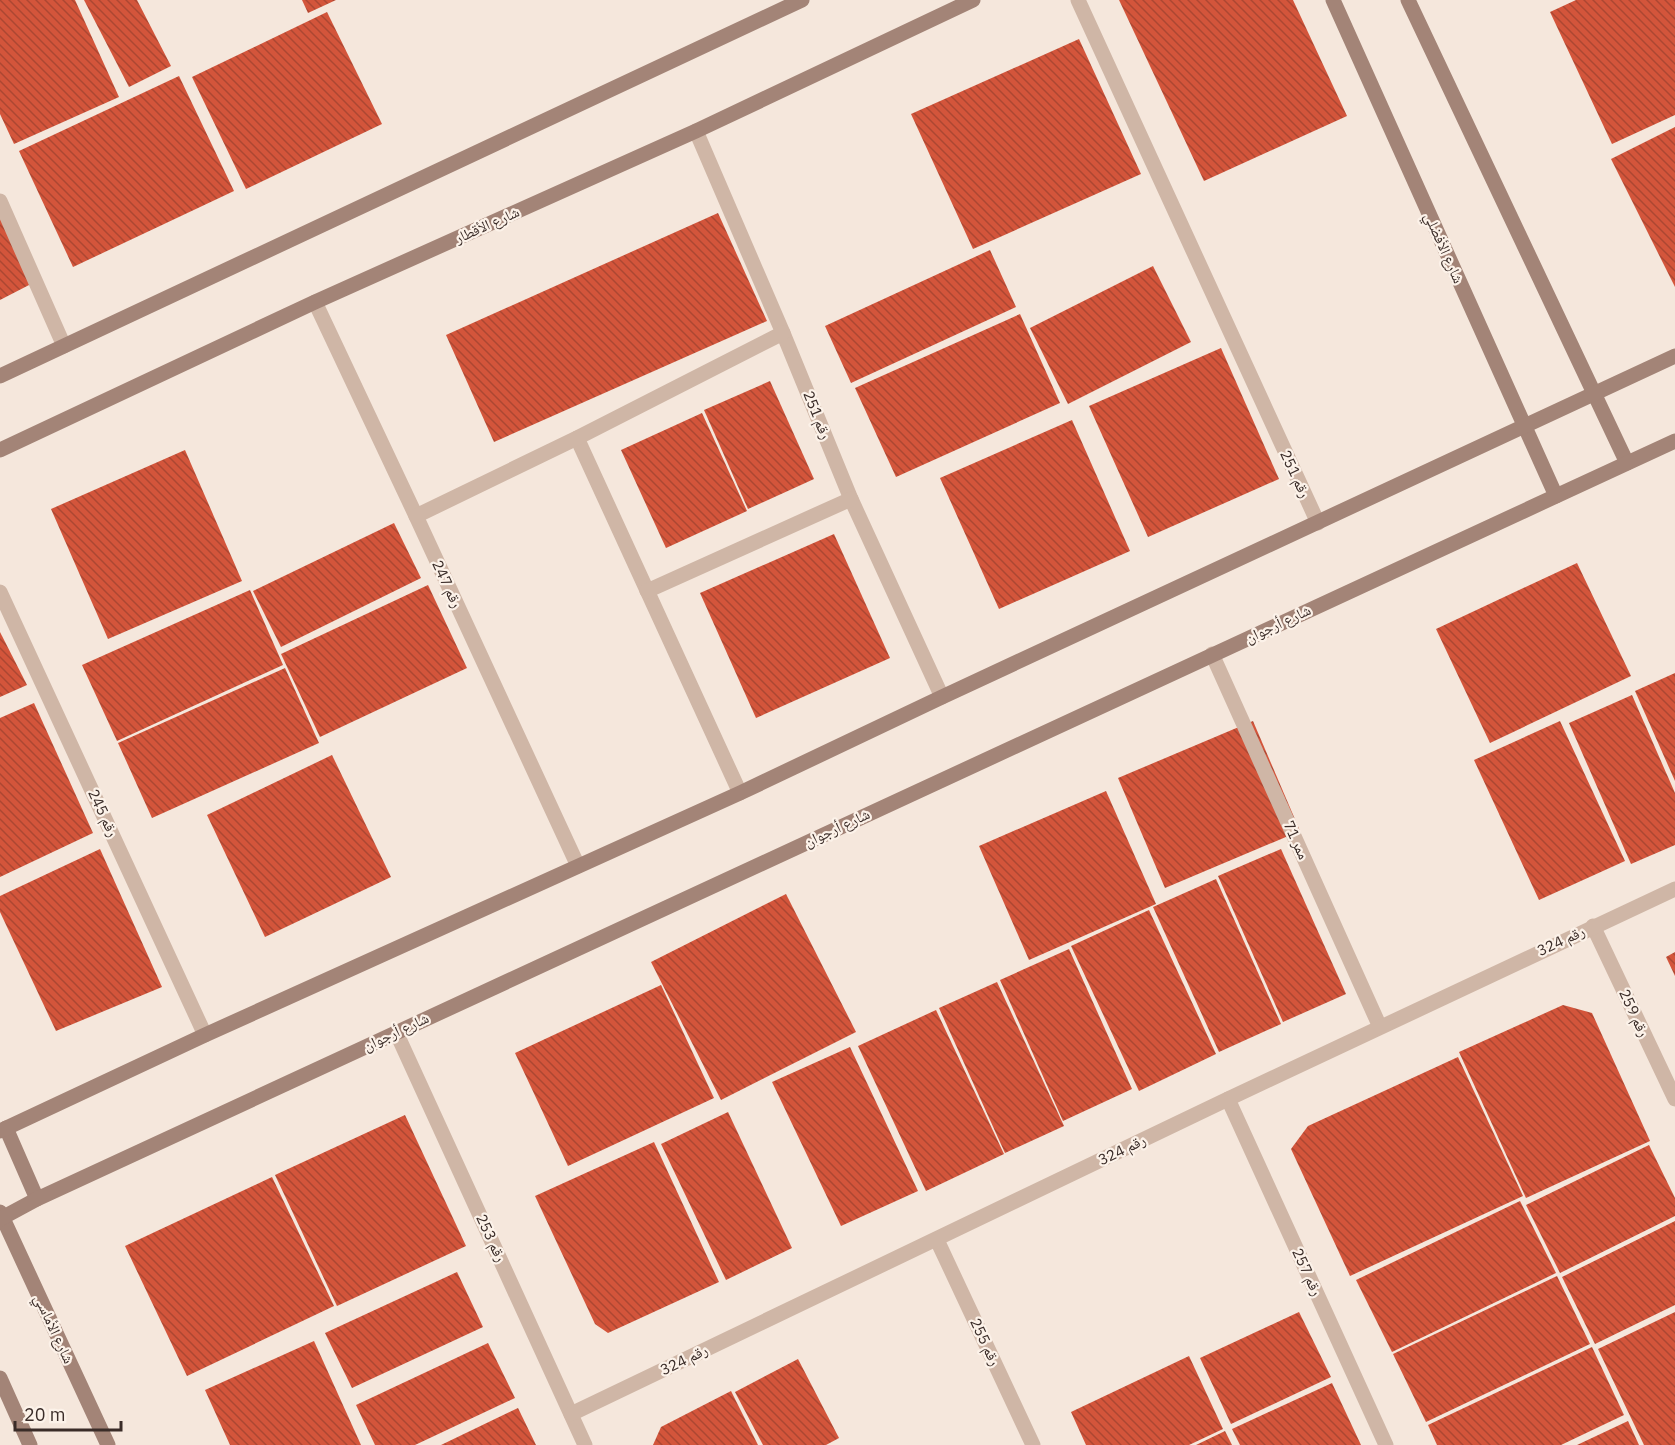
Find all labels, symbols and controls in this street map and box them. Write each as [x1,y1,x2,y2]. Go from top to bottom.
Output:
street label: شارع الأقطار [451,202,523,249]
street label: شارع الأفضلي [1418,210,1469,287]
street label: رقم 251 [798,388,836,442]
street label: رقم 251 [1275,447,1315,501]
street label: رقم 247 [427,557,467,611]
street label: شارع أرجوان [1242,600,1314,648]
street label: رقم 245 [83,786,123,840]
street label: شارع أرجوان [801,804,873,852]
street label: ممر 71 [1280,817,1313,862]
street label: رقم 324 [1534,921,1588,961]
street label: رقم 259 [1614,986,1654,1040]
street label: شارع أرجوان [360,1008,432,1056]
street label: رقم 324 [1095,1130,1149,1170]
street label: رقم 253 [471,1211,511,1265]
street label: رقم 257 [1287,1245,1327,1299]
street label: شارع الأماسي [28,1291,79,1368]
street label: رقم 255 [965,1315,1005,1369]
street label: رقم 324 [657,1340,711,1380]
scale bar [15,1394,122,1432]
text: 20 m [24,1403,66,1426]

